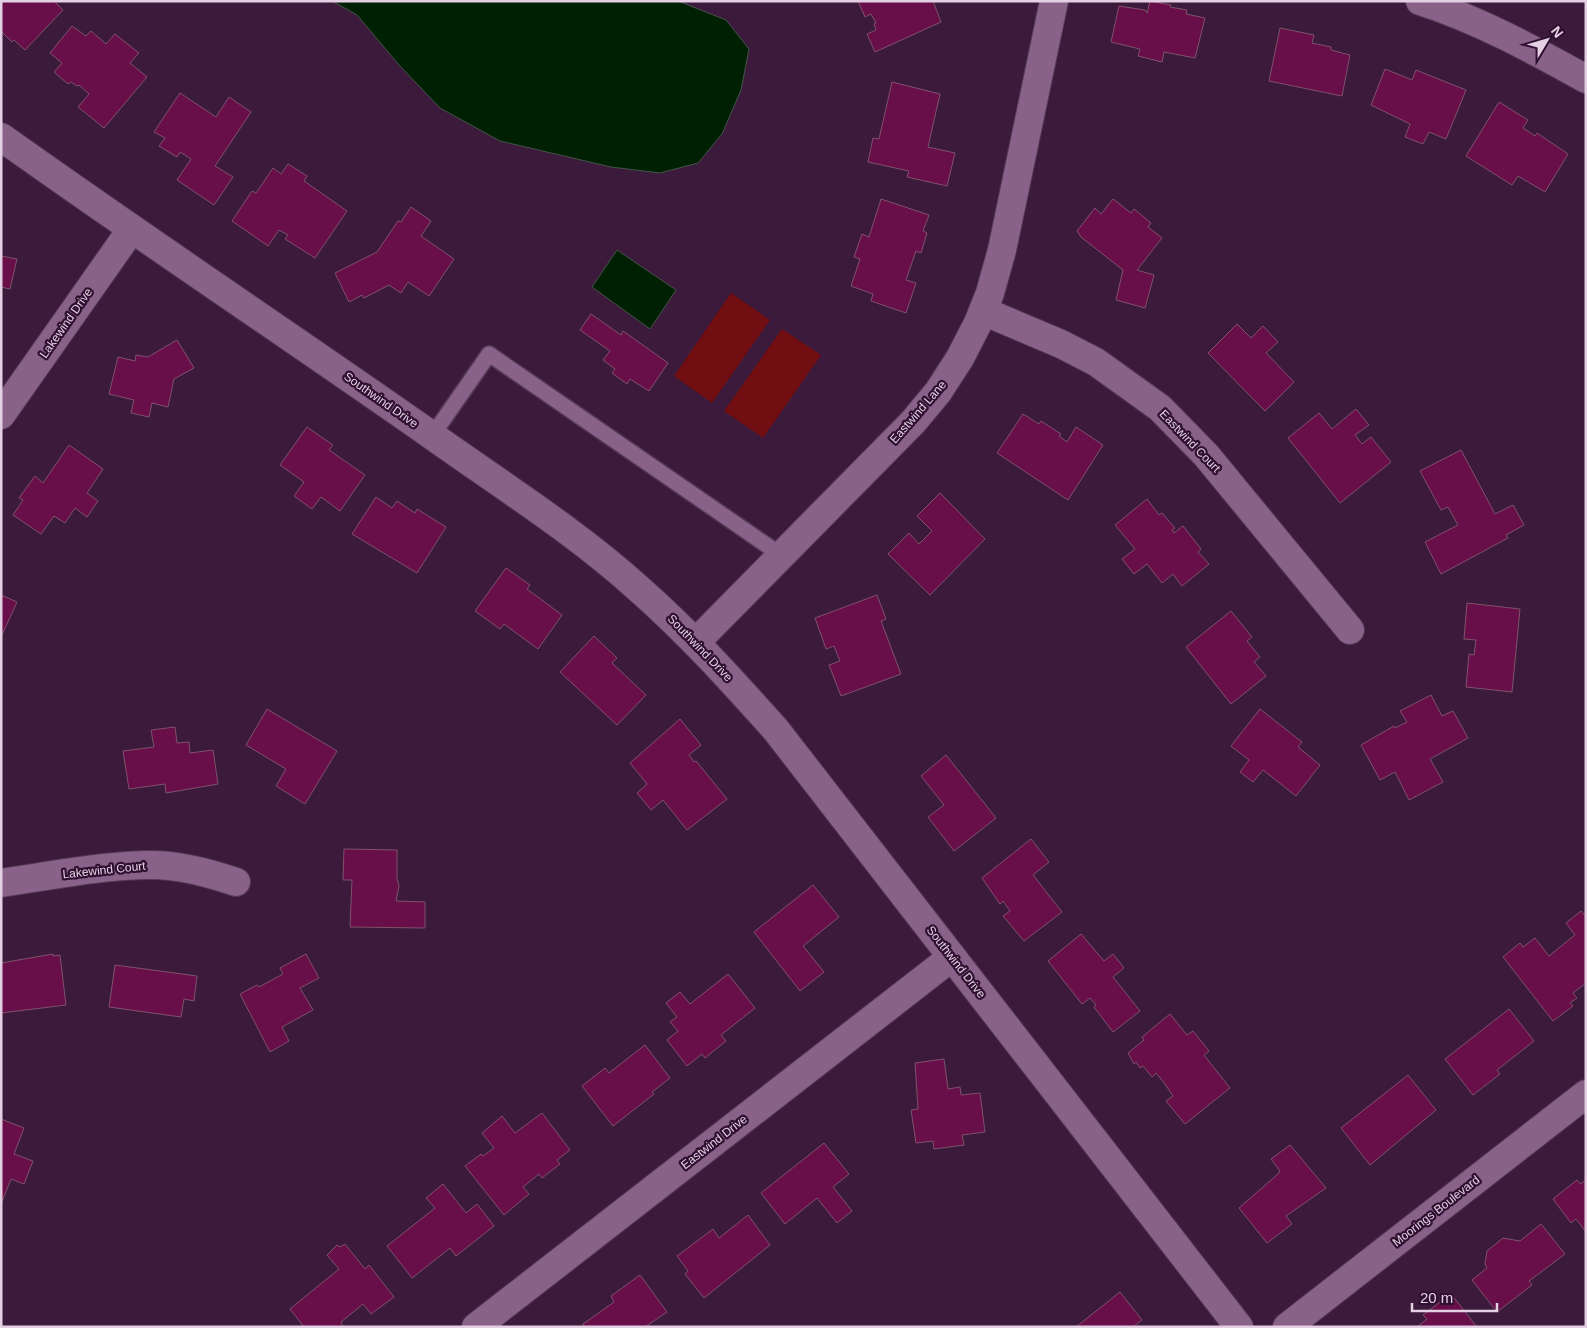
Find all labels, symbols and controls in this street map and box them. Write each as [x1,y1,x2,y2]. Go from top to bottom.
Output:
north arrow [1522,15,1572,65]
text: N [1548,23,1567,41]
street label: Lakewind Drive [37,285,95,361]
street label: Southwind Drive [341,369,421,431]
street label: Eastwind Lane [887,377,949,446]
street label: Eastwind Court [1157,407,1224,476]
street label: Southwind Drive [665,612,736,685]
street label: Lakewind Court [62,859,147,881]
street label: Southwind Drive [924,923,989,1001]
street label: Eastwind Drive [678,1112,750,1172]
street label: Moorings Boulevard [1390,1173,1482,1249]
scale bar [1412,1280,1497,1312]
text: 20 m [1420,1289,1453,1306]

